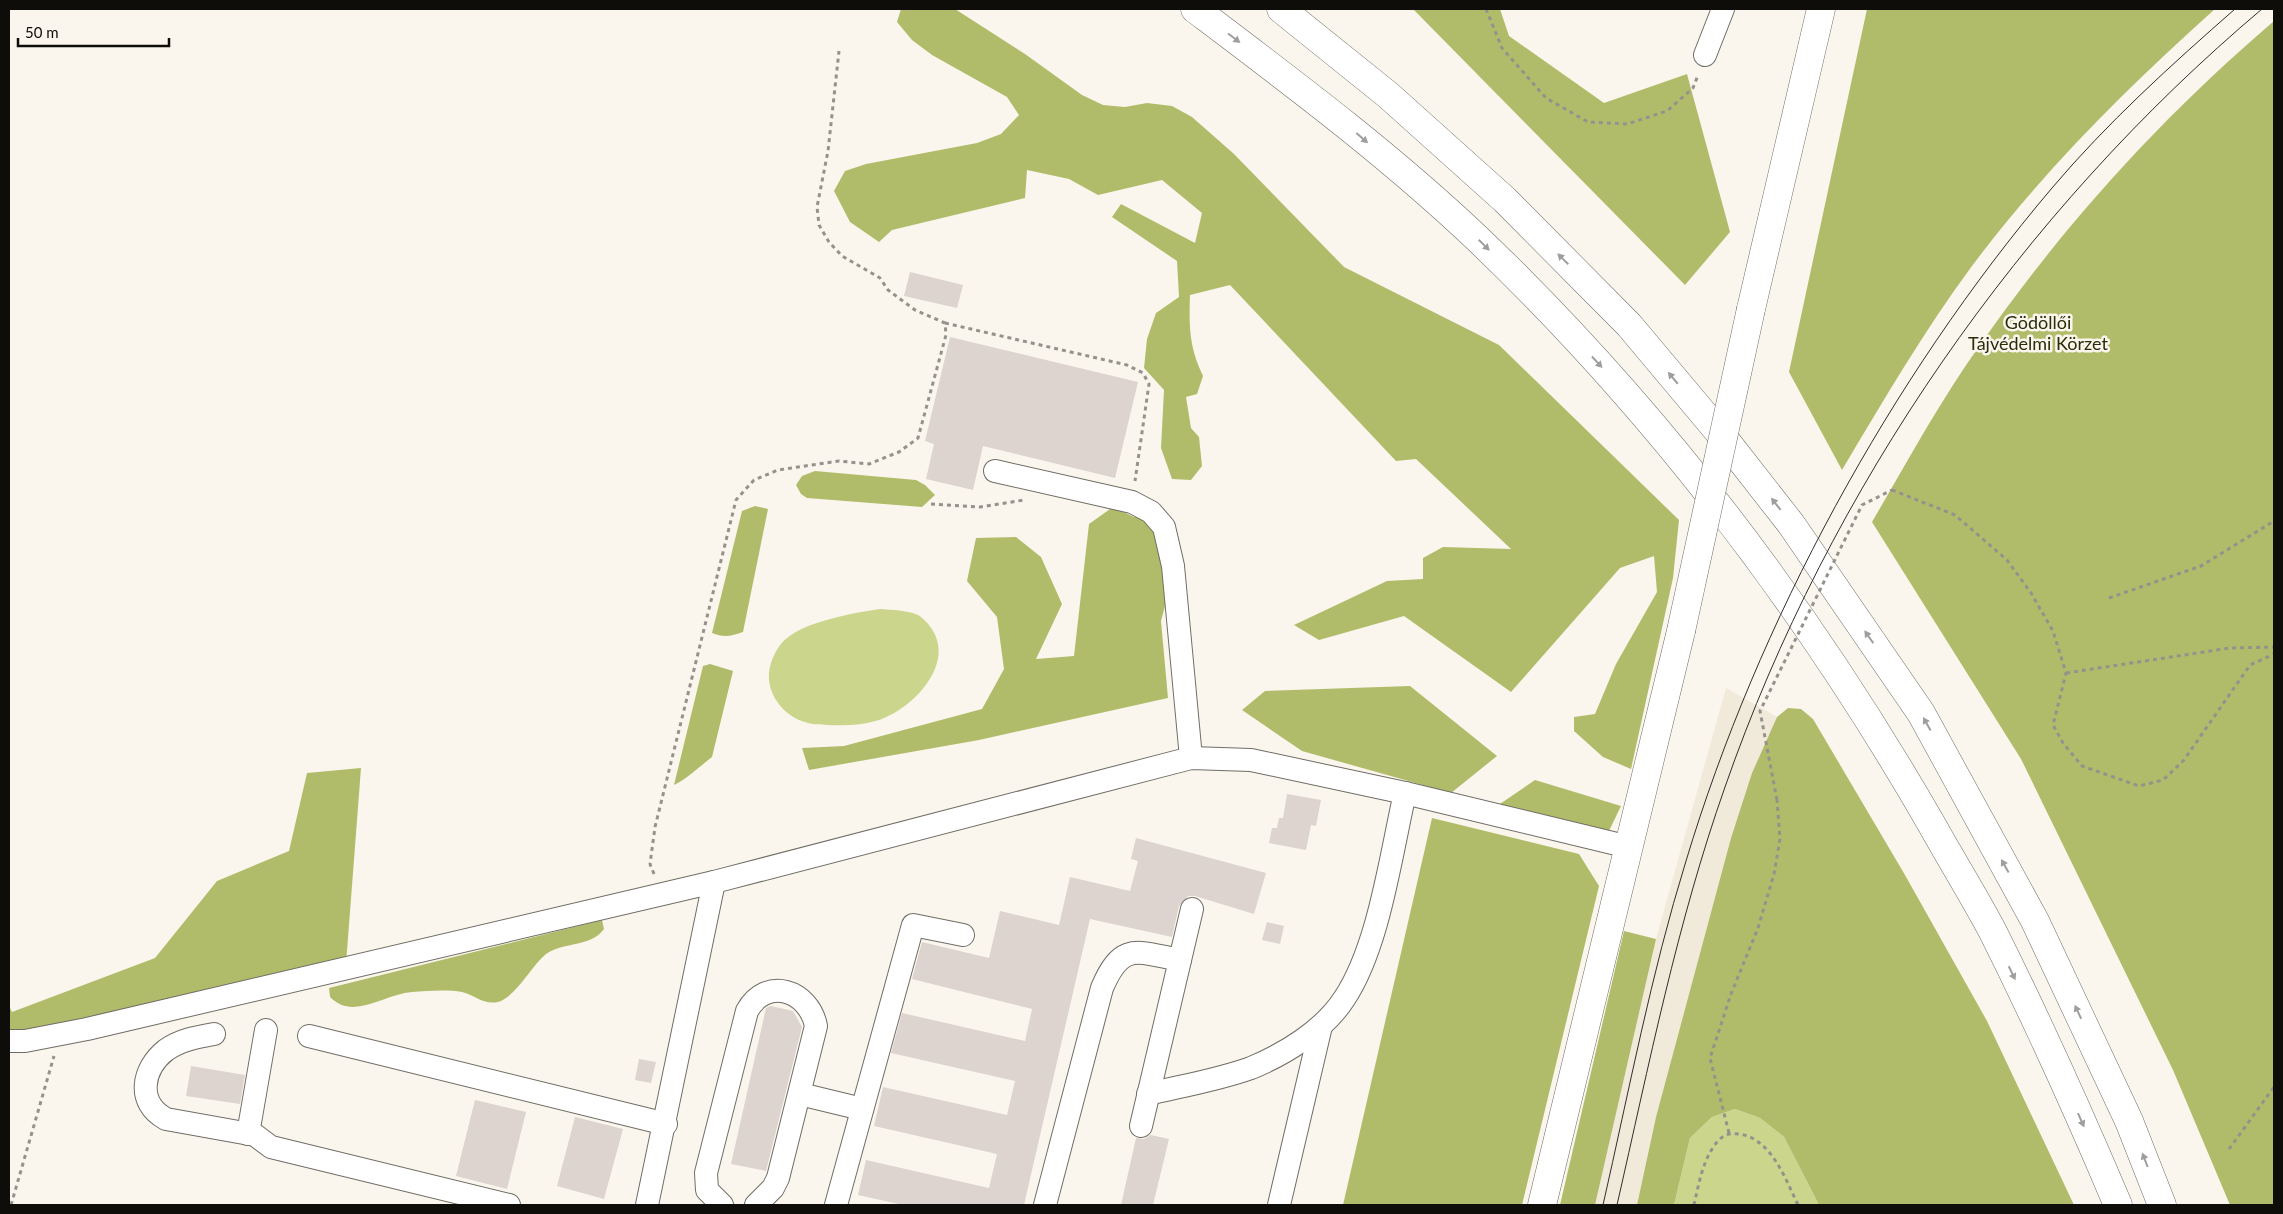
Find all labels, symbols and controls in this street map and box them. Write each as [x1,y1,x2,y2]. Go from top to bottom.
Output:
scale bar [18,15,169,47]
text: 50 m [25,23,59,41]
one-way arrow [1227,33,1240,44]
one-way arrow [1355,132,1367,144]
one-way arrow [1478,239,1490,251]
one-way arrow [1557,253,1569,265]
park label: Gödöllői Tájvédelmi Körzet [1968,311,2108,354]
one-way arrow [1591,356,1602,369]
one-way arrow [1668,372,1679,385]
one-way arrow [1770,498,1781,511]
one-way arrow [1864,630,1874,644]
one-way arrow [1922,718,1931,731]
one-way arrow [2001,859,2009,874]
one-way arrow [2009,966,2017,980]
one-way arrow [2074,1005,2082,1019]
one-way arrow [2077,1113,2085,1127]
one-way arrow [2140,1153,2148,1167]

